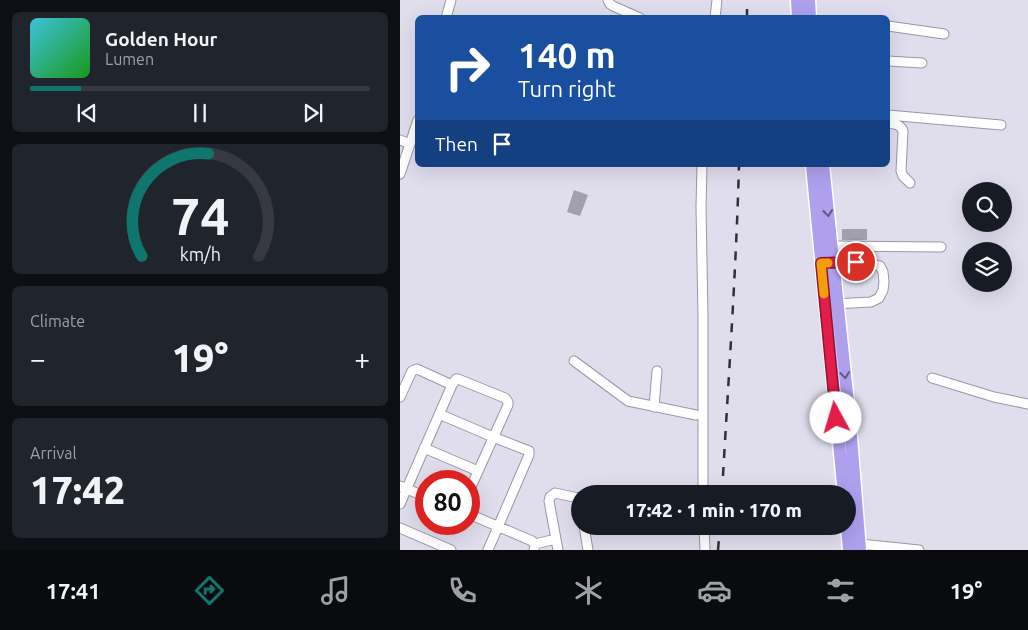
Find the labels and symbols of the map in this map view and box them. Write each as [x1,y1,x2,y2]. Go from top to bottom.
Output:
one-way arrow [822,210,833,218]
pin [835,241,877,283]
one-way arrow [839,371,850,379]
position arrow [809,391,861,443]
speed limit sign: 80 [415,470,480,535]

